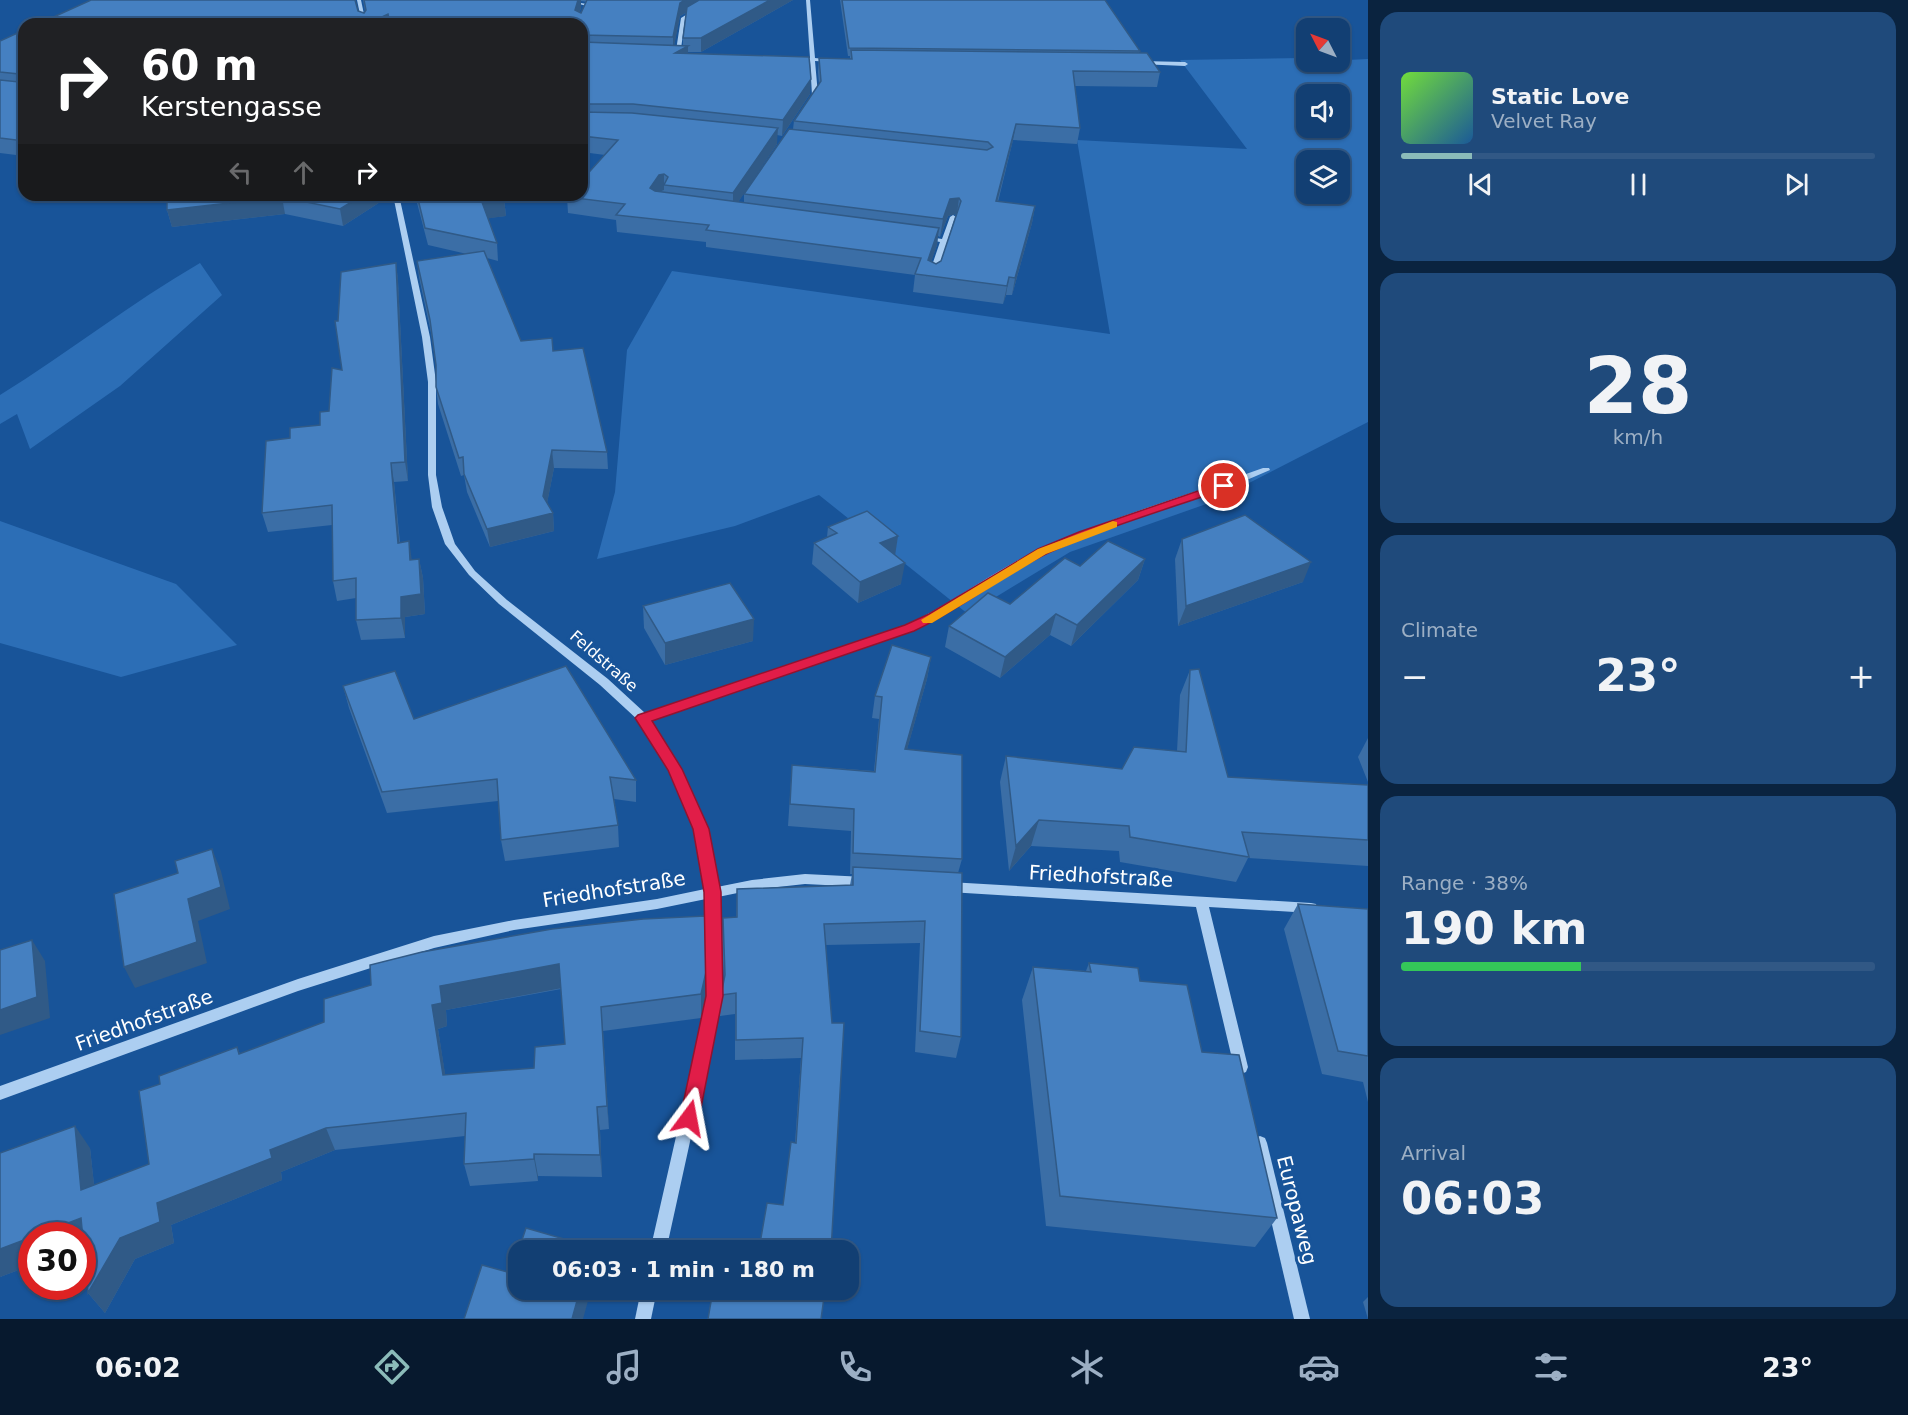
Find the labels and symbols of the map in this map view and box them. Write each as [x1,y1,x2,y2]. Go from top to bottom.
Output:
north arrow [1296,18,1350,72]
pin [1198,460,1249,511]
street label: Feldstraße [566,626,642,696]
street label: Friedhofstraße [1028,860,1174,892]
street label: Friedhofstraße [541,866,687,912]
street label: Friedhofstraße [72,984,216,1056]
position arrow [657,1086,721,1150]
street label: Europaweg [1272,1153,1322,1267]
speed limit sign: 30 [18,1222,96,1300]

